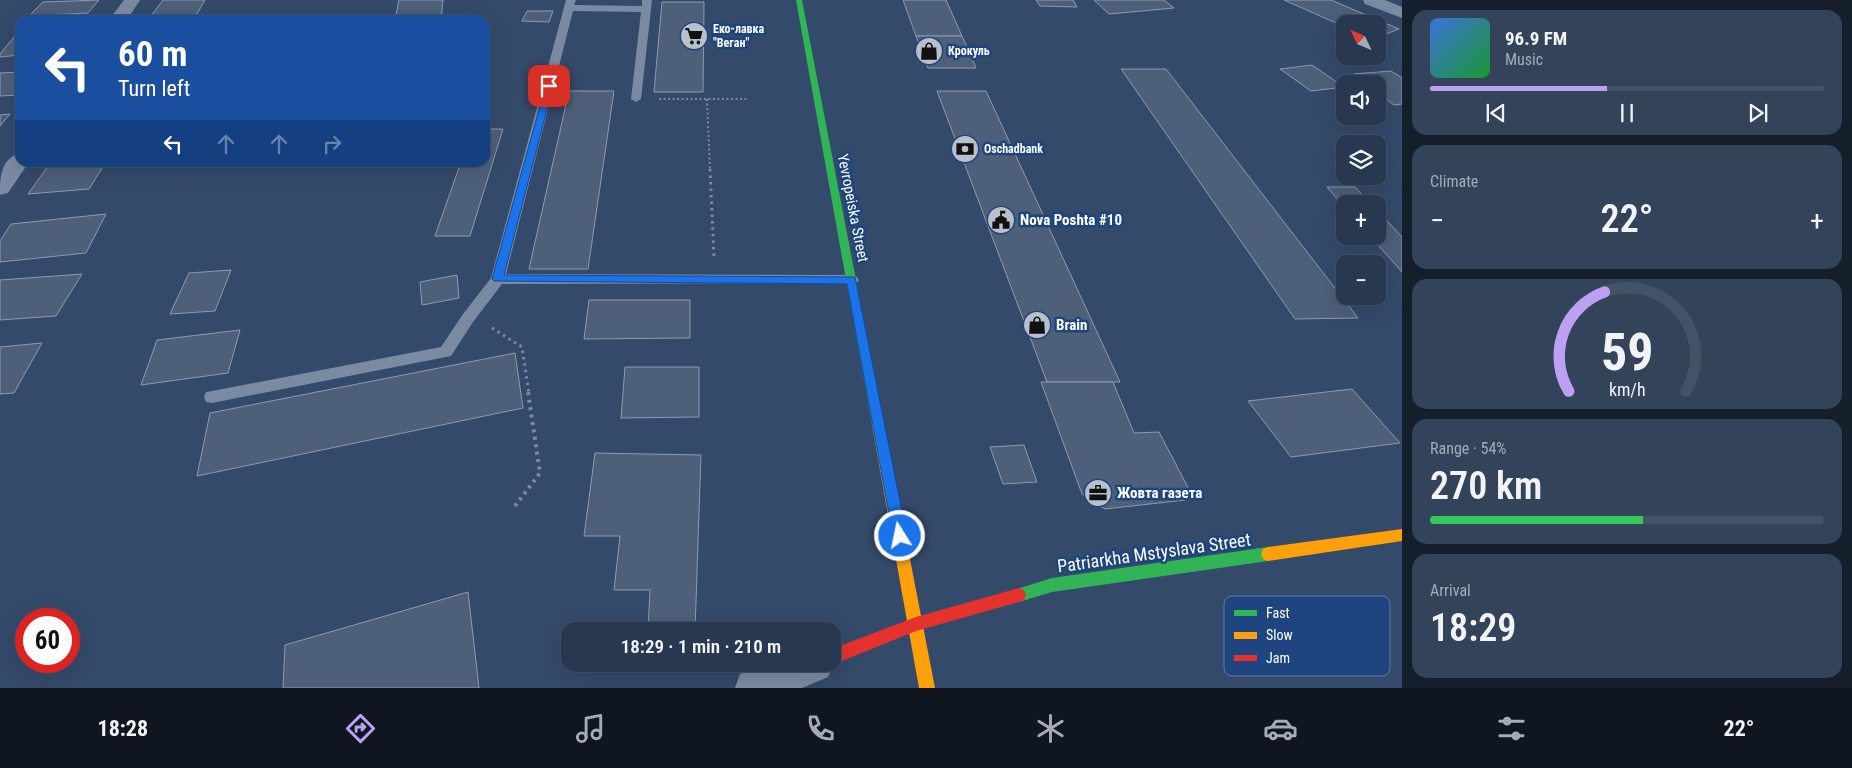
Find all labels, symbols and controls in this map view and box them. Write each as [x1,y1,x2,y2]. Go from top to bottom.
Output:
north arrow [1336,15,1386,65]
map controls [1336,15,1386,305]
supermarket icon: Еко-лавка "Веган" [679,21,709,51]
place label: Еко-лавка "Веган" [713,22,765,50]
text: 96.9 FM [1505,27,1567,50]
text: 60 m [118,34,187,75]
icon: left [35,35,100,100]
shop icon: Крокуль [914,36,944,66]
place label: Крокуль [948,44,990,58]
text: Music [1505,50,1543,69]
pin [528,65,570,107]
icon: arrive [535,72,563,100]
button: sound [1336,75,1386,125]
text: Turn left [118,76,190,101]
icon: previous [1482,99,1510,127]
icon: pause [1613,99,1641,127]
icon: next [1744,99,1772,127]
icon: left [159,130,187,158]
icon: ahead [212,130,240,158]
icon: ahead [265,130,293,158]
icon: right [318,130,346,158]
bank icon: Oschadbank [950,134,980,164]
button: layers [1336,135,1386,185]
place label: Oschadbank [984,142,1043,156]
street label: Yevropeiska Street [834,152,872,264]
text: Climate [1430,172,1478,191]
button: + [1336,195,1386,245]
text: 22° [1601,197,1653,241]
text: − [1430,204,1444,237]
text: + [1810,204,1824,237]
public building icon: Nova Poshta #10 [986,205,1016,235]
place label: Nova Poshta #10 [1020,211,1122,229]
button: − [1336,255,1386,305]
shop icon: Brain [1022,310,1052,340]
place label: Brain [1056,316,1087,334]
text: 59 [1601,322,1653,383]
text: km/h [1609,379,1645,400]
text: Range · 54% [1430,439,1506,458]
text: 270 km [1430,464,1542,508]
office icon: Жовта газета [1083,478,1113,508]
place label: Жовта газета [1117,484,1202,502]
position arrow [873,509,925,561]
street label: Patriarkha Mstyslava Street [1056,529,1252,576]
text: Arrival [1430,581,1471,600]
legend [1224,596,1390,676]
text: Fast [1266,605,1290,621]
text: 18:29 [1430,606,1516,650]
speed limit sign: 60 [15,608,80,673]
text: Slow [1266,627,1293,643]
text: 18:29 · 1 min · 210 m [621,635,781,658]
text: Jam [1266,650,1290,666]
icon: directions [343,711,378,746]
icon: music [573,711,608,746]
icon: phone [803,711,838,746]
icon: climate [1033,711,1068,746]
icon: car [1263,711,1298,746]
icon: filters [1494,711,1529,746]
text: 18:28 [98,716,148,741]
text: 22° [1724,716,1754,741]

